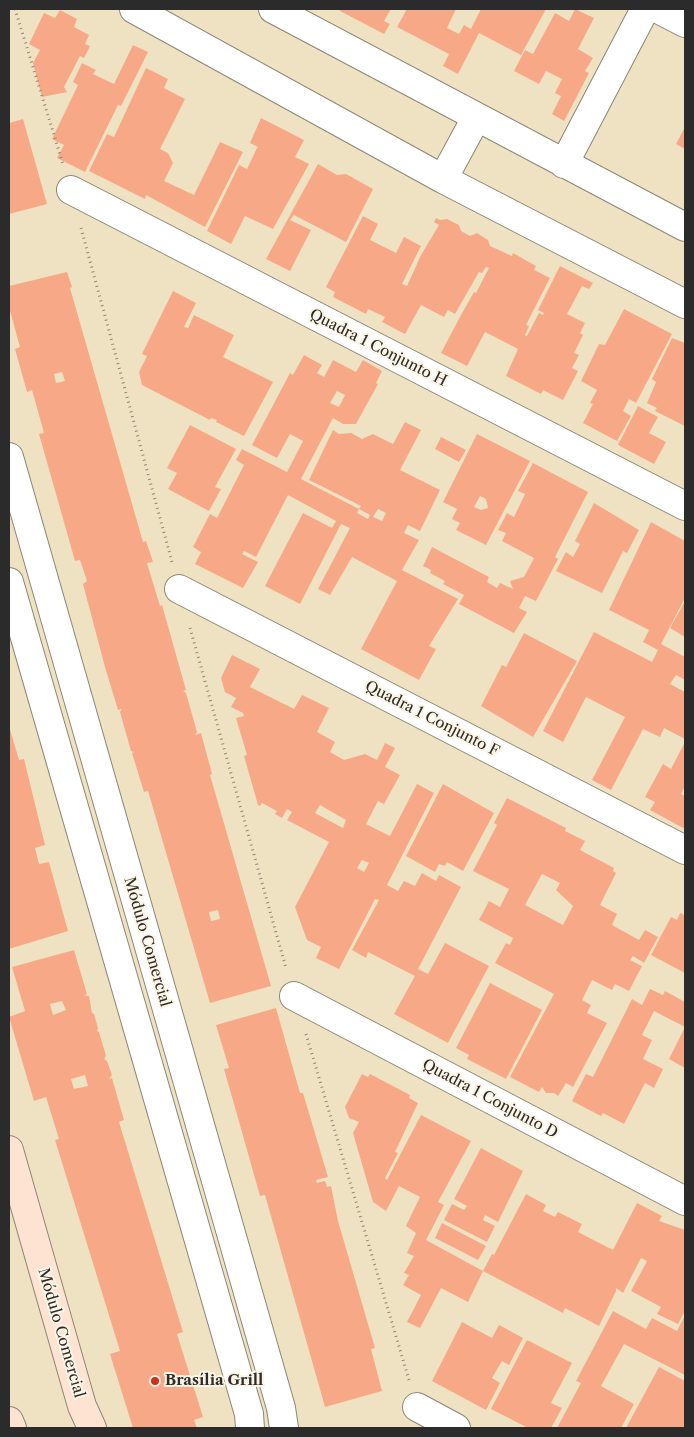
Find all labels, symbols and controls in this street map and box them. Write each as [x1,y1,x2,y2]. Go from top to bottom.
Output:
street label: Quadra 1 Conjunto H [306,306,450,390]
street label: Quadra 1 Conjunto F [362,677,502,761]
street label: Módulo Comercial [120,875,174,1009]
street label: Quadra 1 Conjunto D [419,1056,561,1142]
street label: Módulo Comercial [34,1266,88,1400]
place label: Brasília Grill [165,1372,263,1390]
marker: Brasília Grill [149,1375,161,1387]

